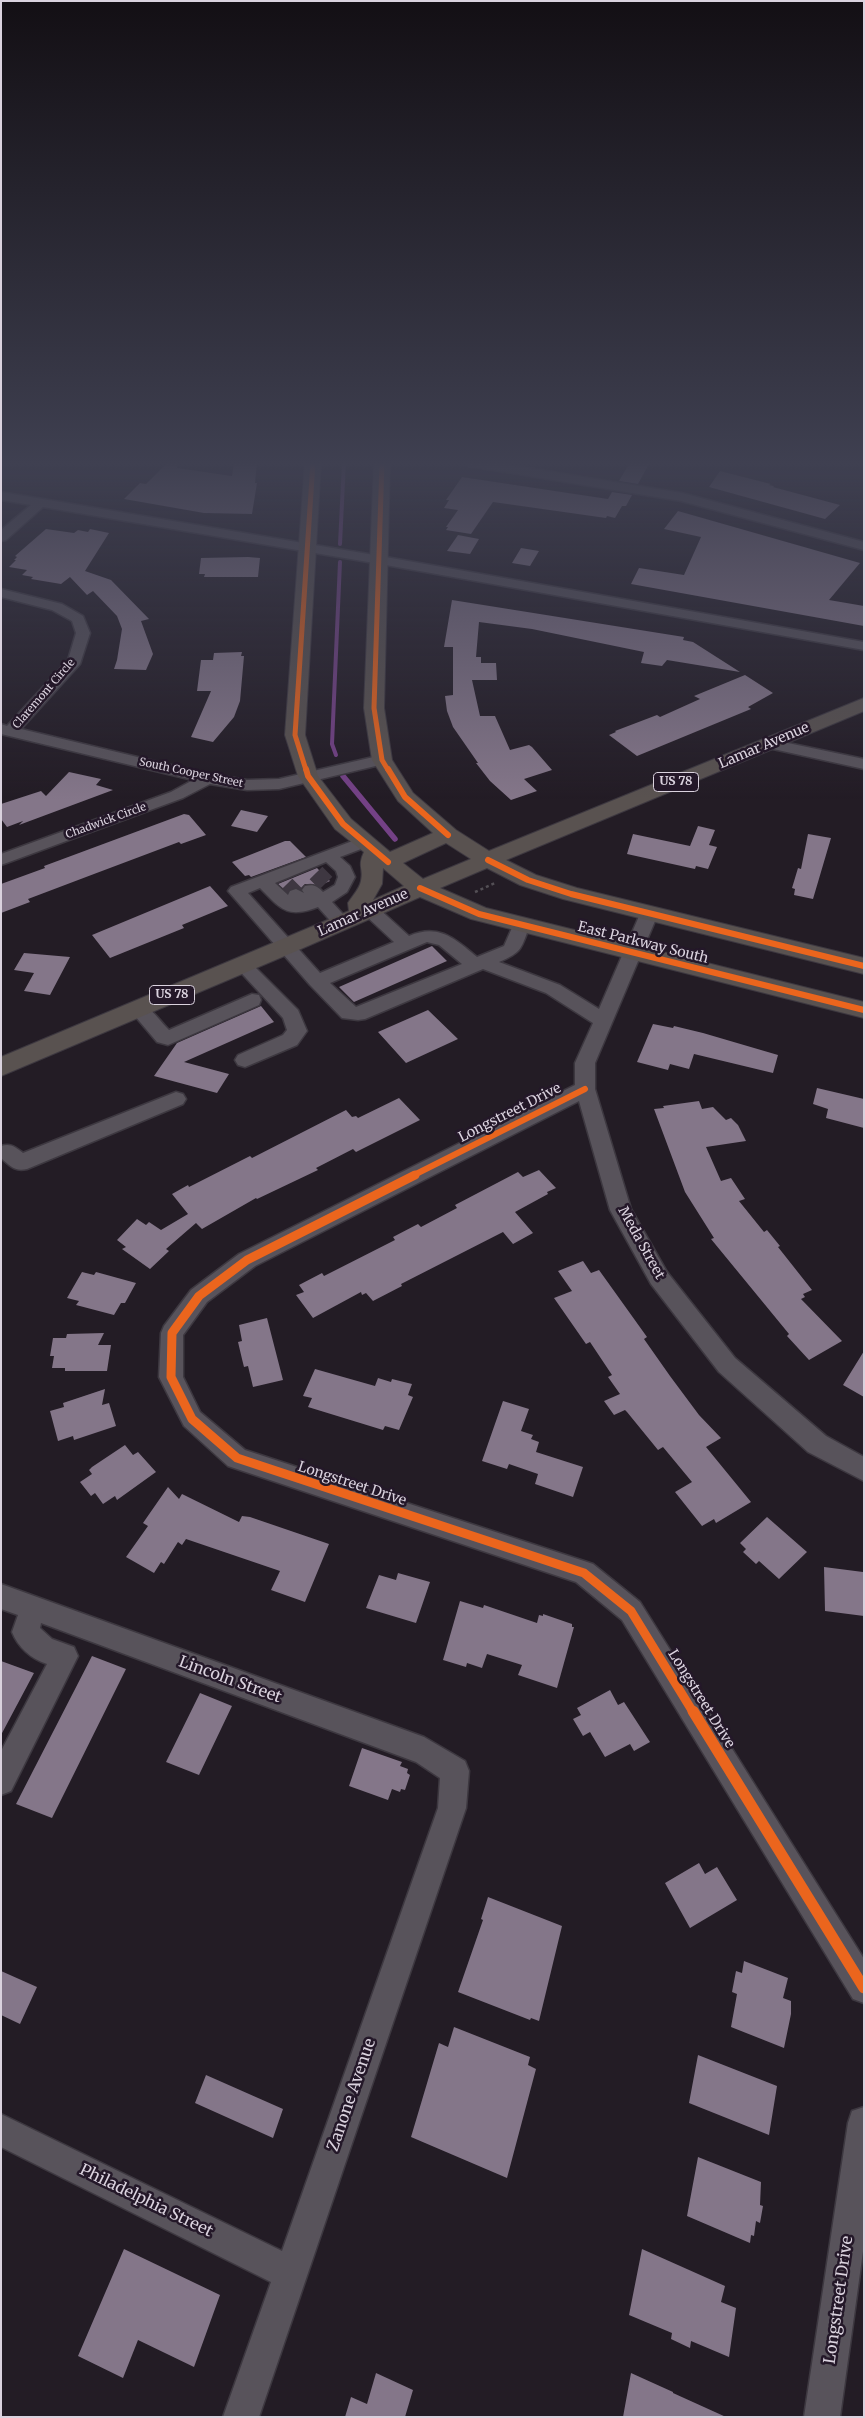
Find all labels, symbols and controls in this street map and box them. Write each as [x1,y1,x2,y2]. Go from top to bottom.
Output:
street label: Claremont Circle [10,656,78,732]
street label: Lamar Avenue [716,719,812,773]
street label: South Cooper Street [138,756,244,790]
road number: US 78 [654,772,698,792]
street label: Chadwick Circle [64,800,148,842]
street label: Lamar Avenue [315,886,411,940]
street label: East Parkway South [576,919,710,967]
road number: US 78 [150,986,194,1004]
street label: Longstreet Drive [456,1080,564,1146]
street label: Meda Street [614,1204,668,1282]
street label: Longstreet Drive [296,1459,408,1509]
street label: Longstreet Drive [664,1647,738,1751]
street label: Lincoln Street [176,1653,284,1707]
street label: Zanone Avenue [324,2036,380,2154]
street label: Philadelphia Street [76,2160,216,2242]
street label: Longstreet Drive [821,2235,857,2365]

